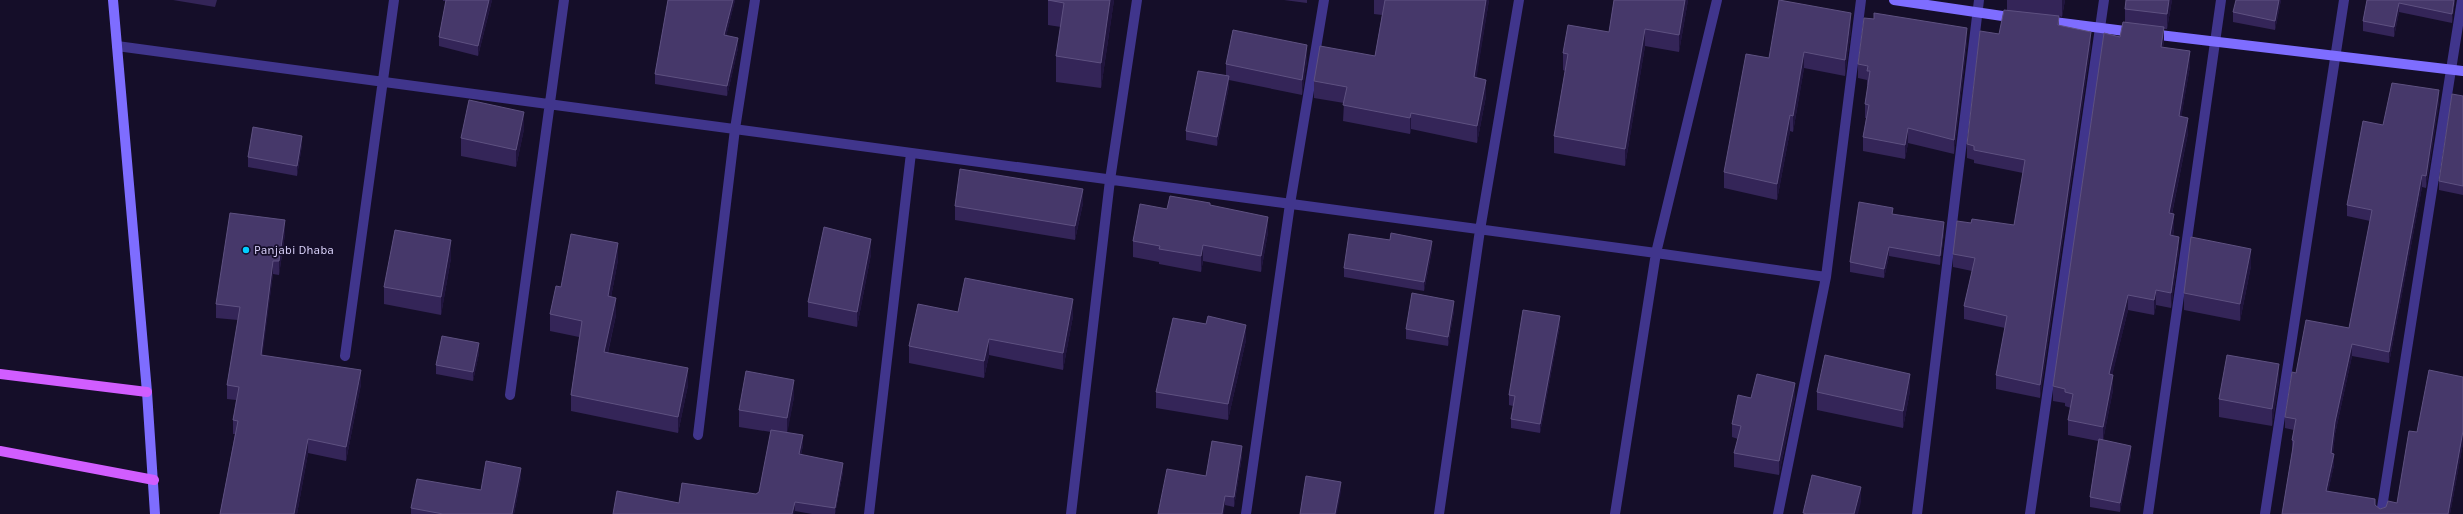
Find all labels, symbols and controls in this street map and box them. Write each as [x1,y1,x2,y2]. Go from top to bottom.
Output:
place label: Panjabi Dhaba [254,243,334,257]
marker: Panjabi Dhaba [241,245,251,255]

